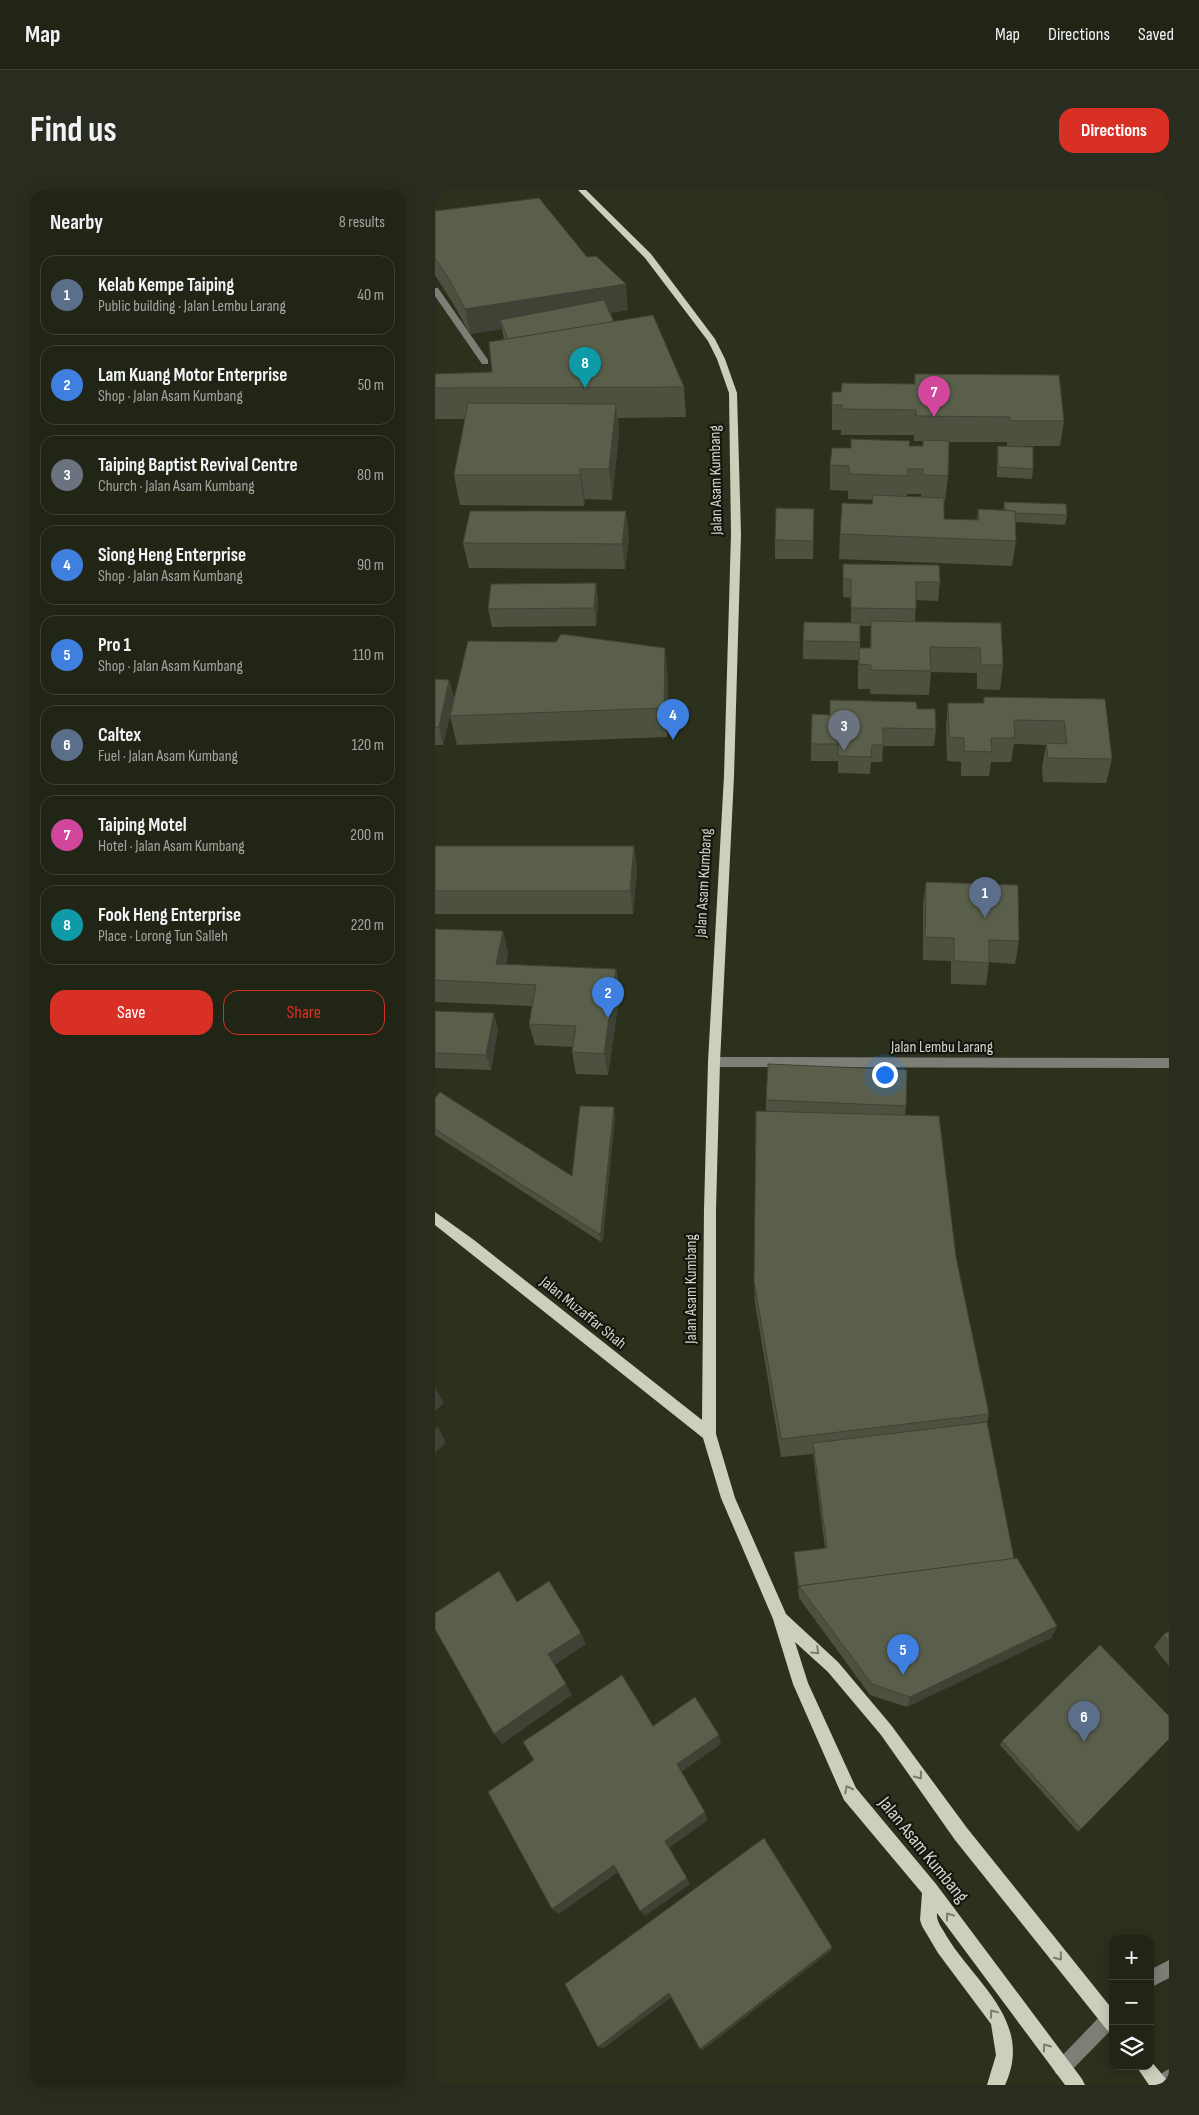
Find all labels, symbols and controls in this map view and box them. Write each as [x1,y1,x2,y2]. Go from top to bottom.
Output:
text: Map [25,20,60,49]
text: Map [995,24,1020,45]
text: Directions [1048,24,1110,45]
text: Saved [1138,24,1174,45]
button: Directions [1059,108,1169,153]
text: Find us [30,109,117,152]
text: Nearby [50,210,103,235]
text: 8 results [339,213,385,232]
text: Kelab Kempe Taiping [98,274,234,297]
text: 1 [64,286,70,305]
text: 40 m [357,286,384,305]
text: Public building · Jalan Lembu Larang [98,297,286,316]
pin: 8 [569,347,601,388]
text: Lam Kuang Motor Enterprise [98,364,287,387]
text: 2 [63,376,71,395]
text: 50 m [358,376,384,395]
pin: 7 [918,376,950,417]
text: Shop · Jalan Asam Kumbang [98,387,243,406]
street label: Jalan Asam Kumbang [706,425,726,536]
text: Taiping Baptist Revival Centre [98,454,298,477]
text: 3 [63,466,71,485]
text: 80 m [357,466,384,485]
text: Church · Jalan Asam Kumbang [98,477,255,496]
text: Siong Heng Enterprise [98,544,246,567]
text: 4 [63,556,71,575]
text: 90 m [357,556,384,575]
text: Shop · Jalan Asam Kumbang [98,567,243,586]
text: Pro 1 [98,634,131,657]
text: 5 [63,646,71,665]
text: 110 m [353,646,384,665]
text: Shop · Jalan Asam Kumbang [98,657,243,676]
pin: 4 [657,699,689,740]
pin: 3 [828,710,860,751]
text: Caltex [98,724,141,747]
text: 6 [63,736,71,755]
text: 120 m [352,736,384,755]
text: Fuel · Jalan Asam Kumbang [98,747,238,766]
text: Taiping Motel [98,814,187,837]
text: 7 [64,826,70,845]
text: 200 m [350,826,384,845]
street label: Jalan Asam Kumbang [692,828,716,939]
text: Hotel · Jalan Asam Kumbang [98,837,245,856]
pin: 1 [969,877,1001,918]
text: Fook Heng Enterprise [98,904,241,927]
text: 8 [63,916,71,935]
text: 220 m [351,916,384,935]
text: Place · Lorong Tun Salleh [98,927,228,946]
pin: 2 [592,977,624,1018]
button: Save [50,990,213,1035]
button: Share [223,990,385,1035]
street label: Jalan Lembu Larang [890,1038,993,1057]
your location [872,1062,898,1088]
street label: Jalan Asam Kumbang [682,1234,701,1345]
street label: Jalan Muzaffar Shah [535,1272,630,1353]
pin: 5 [887,1634,919,1675]
one-way arrow [810,1645,819,1654]
pin: 6 [1068,1701,1100,1742]
one-way arrow [913,1770,922,1780]
one-way arrow [844,1785,854,1794]
street label: Jalan Asam Kumbang [873,1791,973,1908]
one-way arrow [946,1912,955,1922]
map controls [1109,1935,1154,2070]
button: + [1109,1935,1154,1980]
one-way arrow [1053,1951,1061,1960]
button: − [1109,1980,1154,2025]
one-way arrow [990,2009,999,2019]
button: layers [1109,2025,1154,2070]
one-way arrow [1043,2043,1052,2053]

